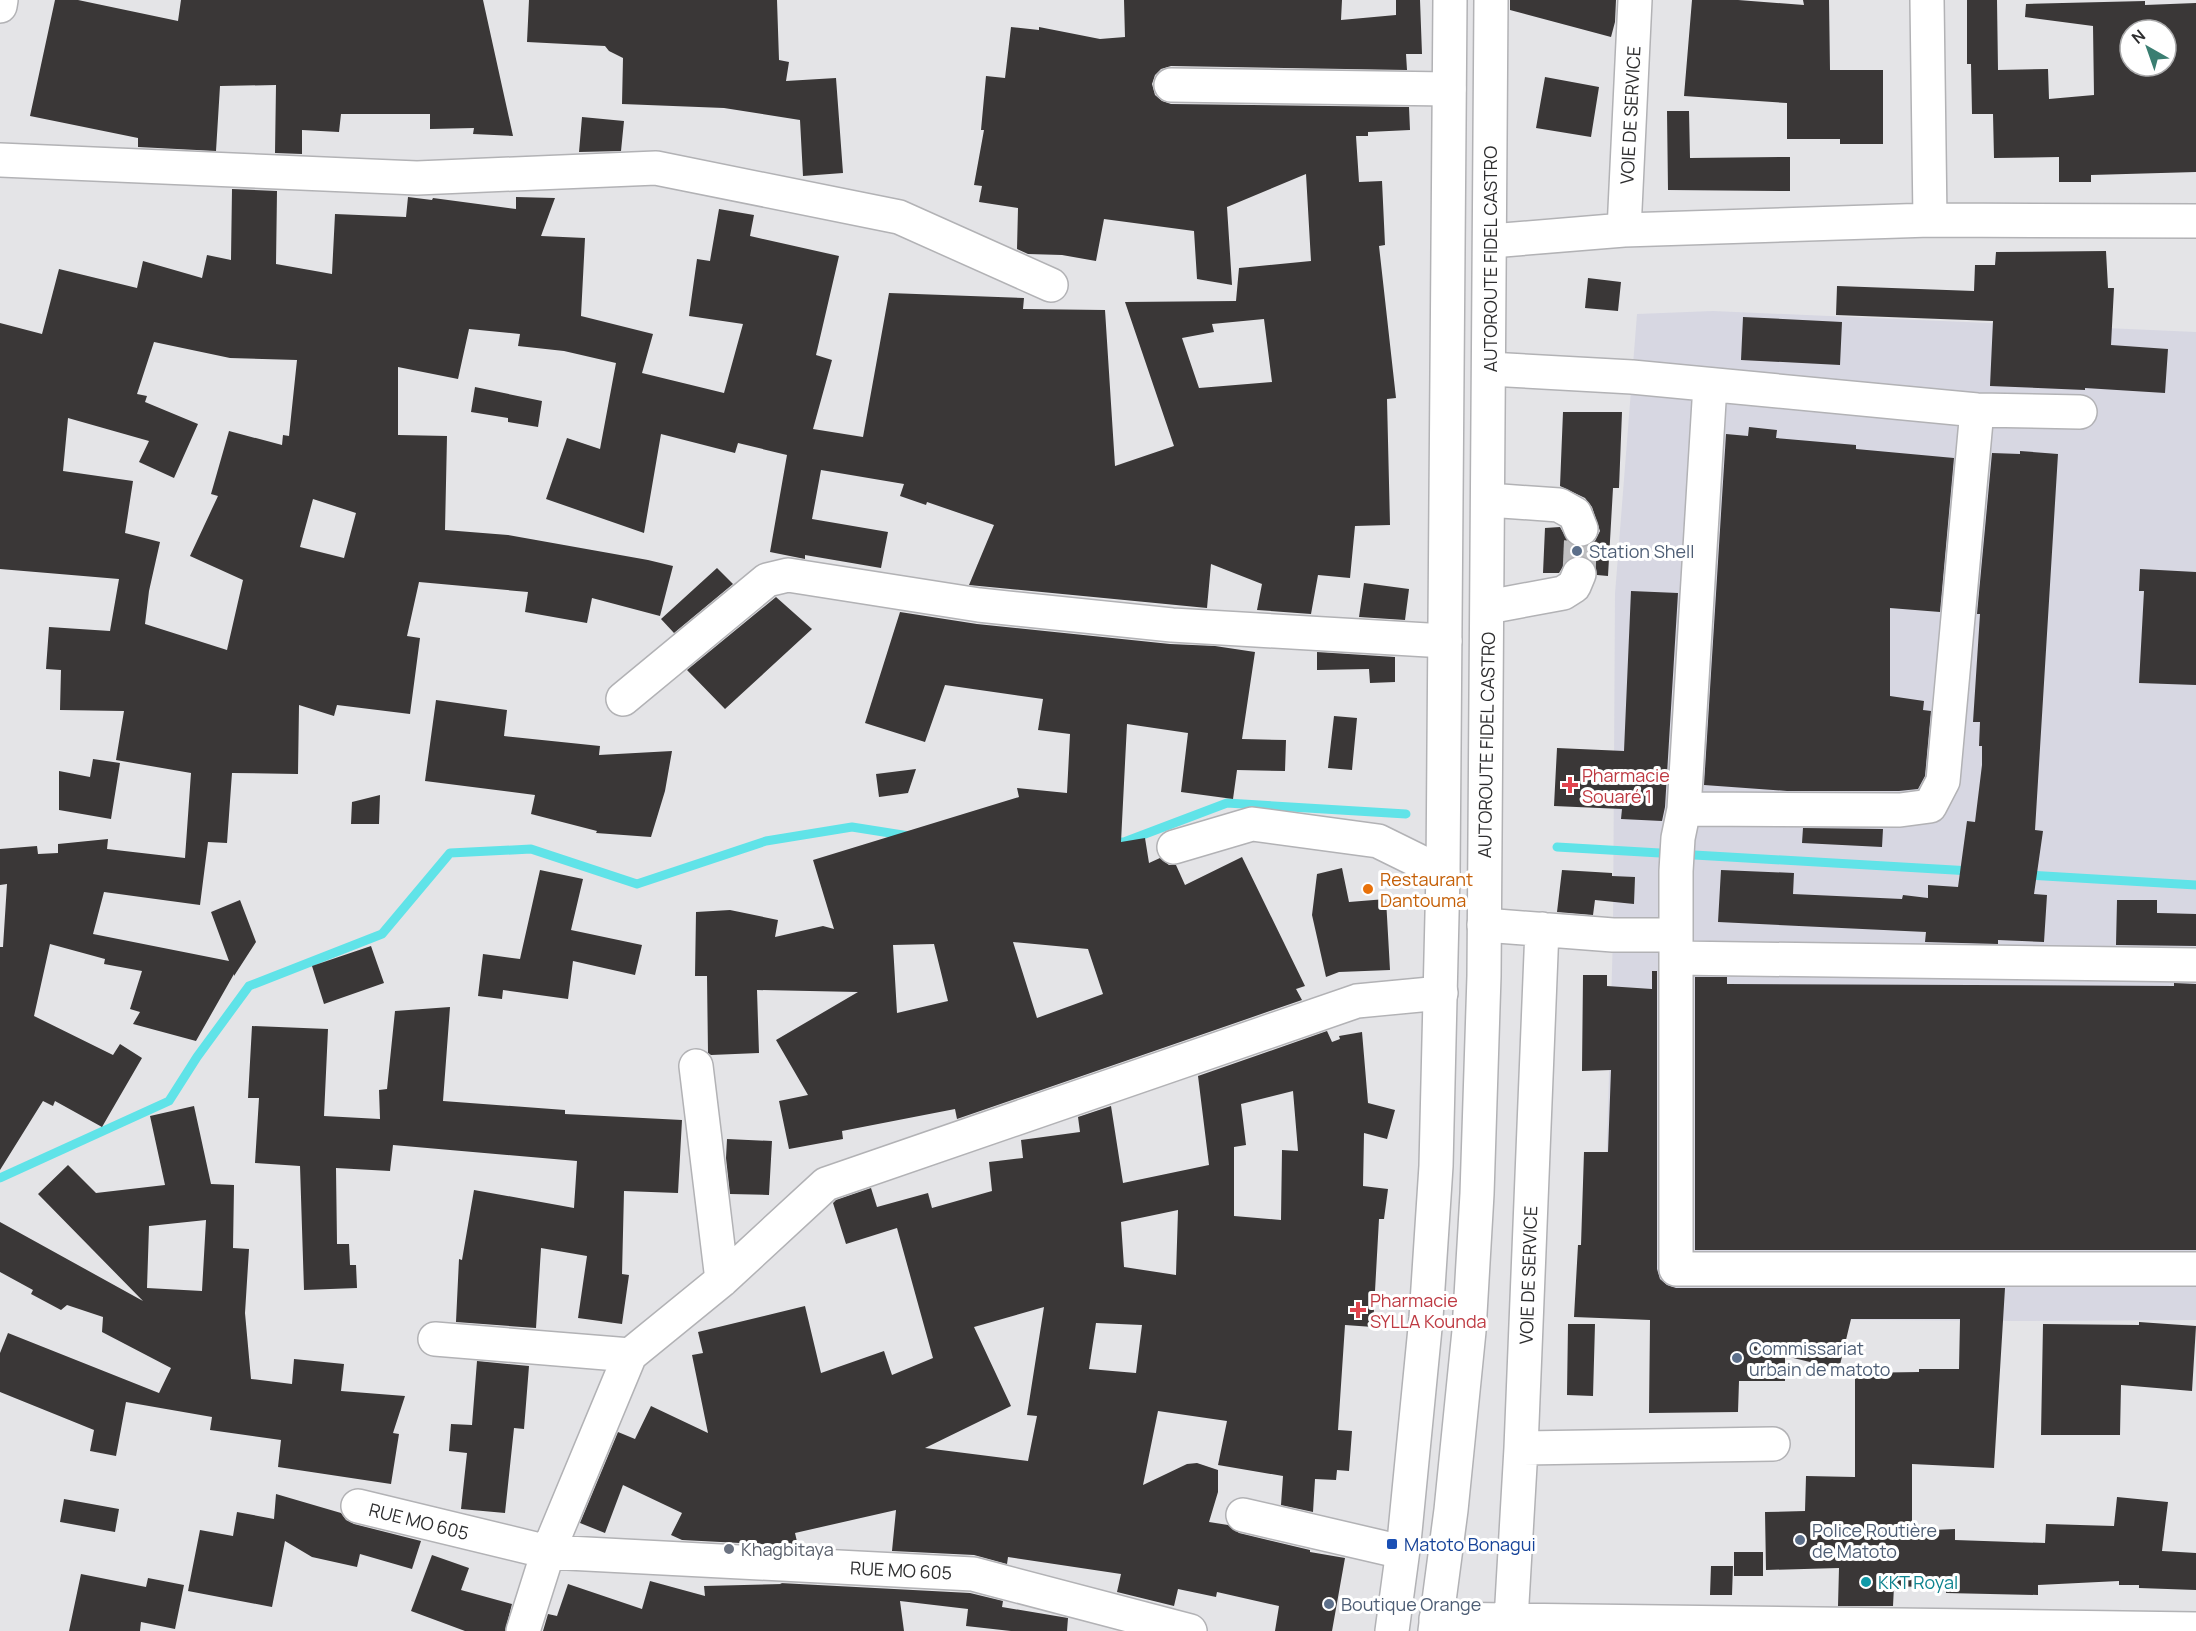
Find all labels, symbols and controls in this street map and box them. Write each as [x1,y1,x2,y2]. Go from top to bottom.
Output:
north arrow [2118,18,2178,78]
text: N [2127,24,2150,49]
street label: VOIE DE SERVICE [1614,45,1646,185]
street label: AUTOROUTE FIDEL CASTRO [1478,146,1502,372]
place label: Station Shell [1589,539,1694,563]
marker: Station Shell [1570,544,1584,558]
street label: AUTOROUTE FIDEL CASTRO [1472,632,1500,858]
place label: Pharmacie Souaré 1 [1582,763,1670,808]
marker: Pharmacie Souaré 1 [1563,778,1577,792]
place label: Restaurant Dantouma [1380,867,1473,912]
marker: Restaurant Dantouma [1361,882,1375,896]
street label: VOIE DE SERVICE [1514,1205,1542,1345]
place label: Pharmacie SYLLA Kounda [1370,1288,1487,1333]
marker: Pharmacie SYLLA Kounda [1351,1303,1365,1317]
place label: Commissariat urbain de matoto [1749,1336,1890,1381]
marker: Commissariat urbain de matoto [1730,1351,1744,1365]
street label: RUE MO 605 [367,1497,471,1545]
place label: Police Routière de Matoto [1812,1518,1937,1563]
place label: Matoto Bonagui [1404,1532,1536,1556]
marker: Police Routière de Matoto [1793,1533,1807,1547]
place label: Khagbitaya [741,1537,834,1561]
marker: Matoto Bonagui [1385,1537,1399,1551]
marker: Khagbitaya [722,1542,736,1556]
street label: RUE MO 605 [849,1555,953,1585]
place label: KKT Royal [1878,1570,1958,1594]
marker: KKT Royal [1859,1575,1873,1589]
place label: Boutique Orange [1341,1592,1481,1616]
marker: Boutique Orange [1322,1597,1336,1611]

